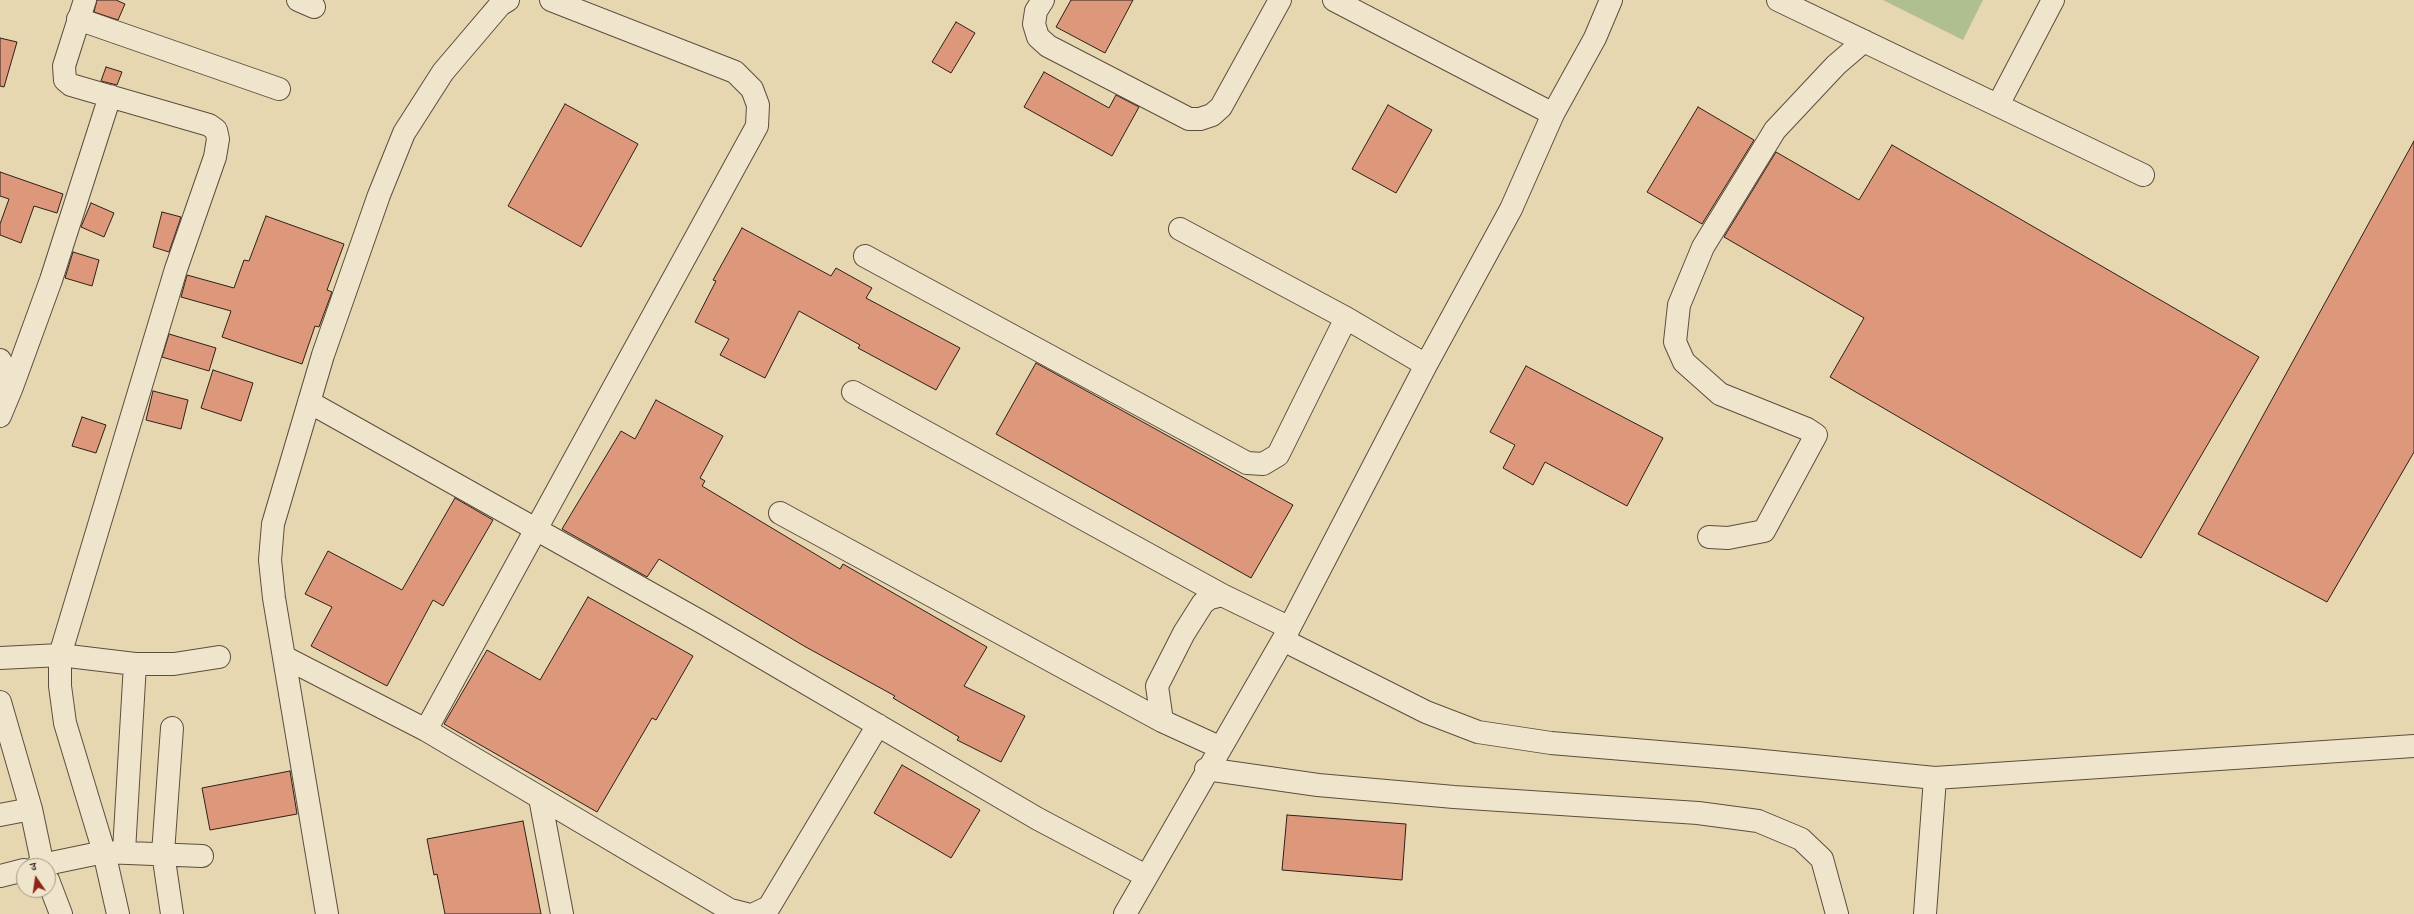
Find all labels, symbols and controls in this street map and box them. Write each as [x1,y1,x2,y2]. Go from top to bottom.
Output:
north arrow [16,858,56,898]
text: उ [29,860,38,874]

